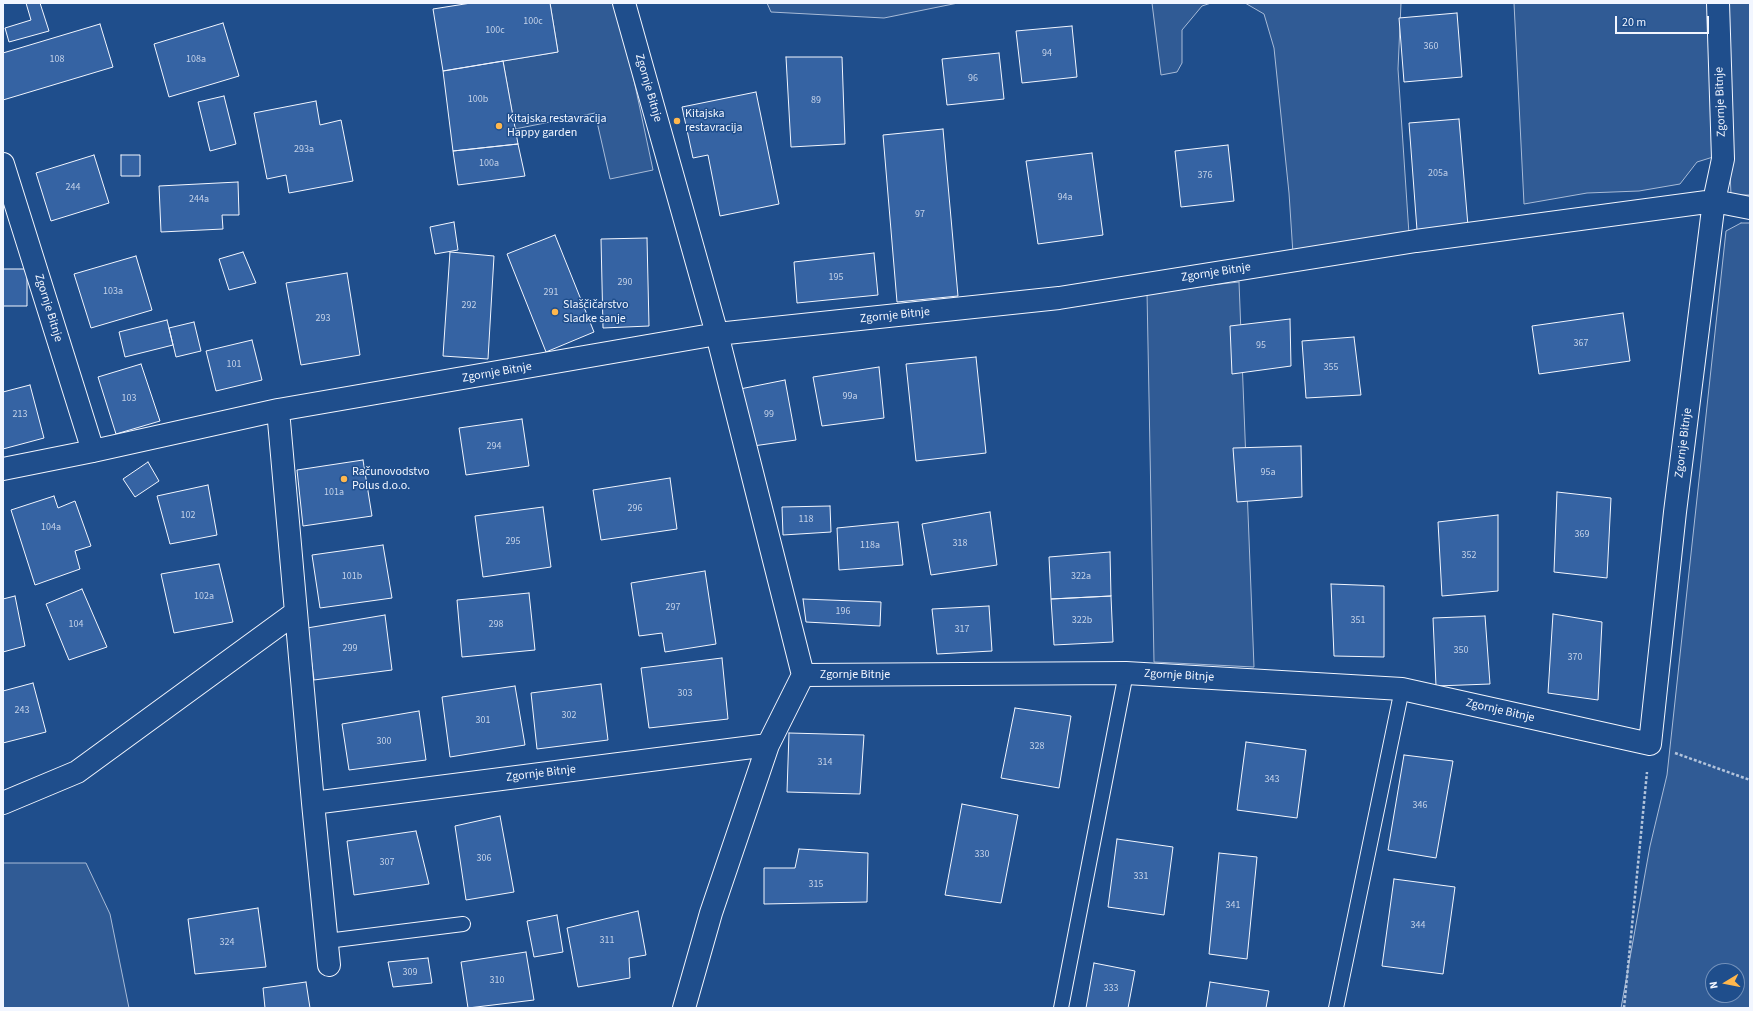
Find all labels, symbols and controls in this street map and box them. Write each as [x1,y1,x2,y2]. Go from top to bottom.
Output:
scale bar [1617,8,1711,34]
text: 20 m [1622,14,1646,31]
house number: 100c [523,16,543,28]
house number: 100c [485,25,505,37]
house number: 360 [1424,41,1438,53]
house number: 94 [1042,48,1052,60]
street label: Zgornje Bitnje [631,52,665,124]
house number: 108 [50,54,64,66]
house number: 108a [186,54,206,66]
street label: Zgornje Bitnje [1713,67,1729,137]
house number: 96 [968,73,978,85]
house number: 100b [468,94,488,106]
house number: 89 [811,95,821,107]
place label: Kitajska restavracija [685,107,743,135]
place label: Kitajska restavracija Happy garden [507,112,607,140]
marker: Kitajska restavracija [672,116,682,126]
marker: Kitajska restavracija Happy garden [494,121,504,131]
house number: 293a [294,144,314,156]
house number: 100a [479,158,499,170]
house number: 205a [1428,168,1448,180]
house number: 376 [1198,170,1212,182]
house number: 244 [66,182,80,194]
house number: 94a [1058,192,1072,204]
house number: 244a [189,194,209,206]
house number: 97 [915,209,925,221]
street label: Zgornje Bitnje [1180,260,1252,286]
street label: Zgornje Bitnje [31,272,65,344]
house number: 195 [829,272,843,284]
house number: 290 [618,277,632,289]
house number: 103a [103,286,123,298]
house number: 291 [544,287,558,299]
place label: Slaščičarstvo Sladke sanje [563,298,628,326]
house number: 292 [462,300,476,312]
street label: Zgornje Bitnje [859,305,931,327]
marker: Slaščičarstvo Sladke sanje [550,307,560,317]
house number: 293 [316,313,330,325]
house number: 367 [1574,338,1588,350]
house number: 95 [1256,340,1266,352]
house number: 101 [227,359,241,371]
street label: Zgornje Bitnje [461,360,533,386]
house number: 355 [1324,362,1338,374]
house number: 99a [843,391,857,403]
house number: 103 [122,393,136,405]
street label: Zgornje Bitnje [1673,407,1695,479]
house number: 213 [13,409,27,421]
house number: 99 [764,409,774,421]
house number: 294 [487,441,501,453]
place label: Računovodstvo Polus d.o.o. [352,465,429,493]
house number: 95a [1261,467,1275,479]
marker: Računovodstvo Polus d.o.o. [339,474,349,484]
house number: 101a [324,487,344,499]
house number: 296 [628,503,642,515]
house number: 102 [181,510,195,522]
house number: 118 [799,514,813,526]
house number: 104a [41,522,61,534]
house number: 369 [1575,529,1589,541]
house number: 295 [506,536,520,548]
house number: 318 [953,538,967,550]
house number: 118a [860,540,880,552]
house number: 352 [1462,550,1476,562]
house number: 101b [342,571,362,583]
house number: 322a [1071,571,1091,583]
house number: 102a [194,591,214,603]
house number: 297 [666,602,680,614]
house number: 196 [836,606,850,618]
house number: 322b [1072,615,1092,627]
house number: 351 [1351,615,1365,627]
house number: 104 [69,619,83,631]
house number: 298 [489,619,503,631]
house number: 317 [955,624,969,636]
house number: 299 [343,643,357,655]
house number: 350 [1454,645,1468,657]
house number: 370 [1568,652,1582,664]
street label: Zgornje Bitnje [1144,667,1214,685]
street label: Zgornje Bitnje [820,668,890,682]
house number: 303 [678,688,692,700]
street label: Zgornje Bitnje [1464,696,1536,726]
house number: 243 [15,705,29,717]
house number: 302 [562,710,576,722]
house number: 301 [476,715,490,727]
house number: 300 [377,736,391,748]
house number: 328 [1030,741,1044,753]
house number: 314 [818,757,832,769]
street label: Zgornje Bitnje [505,763,577,785]
house number: 343 [1265,774,1279,786]
house number: 346 [1413,800,1427,812]
house number: 330 [975,849,989,861]
house number: 306 [477,853,491,865]
house number: 307 [380,857,394,869]
house number: 331 [1134,871,1148,883]
house number: 315 [809,879,823,891]
house number: 341 [1226,900,1240,912]
house number: 344 [1411,920,1425,932]
house number: 311 [600,935,614,947]
house number: 324 [220,937,234,949]
north arrow [1705,963,1745,1003]
house number: 309 [403,967,417,979]
house number: 310 [490,975,504,987]
text: N [1706,980,1722,990]
house number: 333 [1104,983,1118,995]

